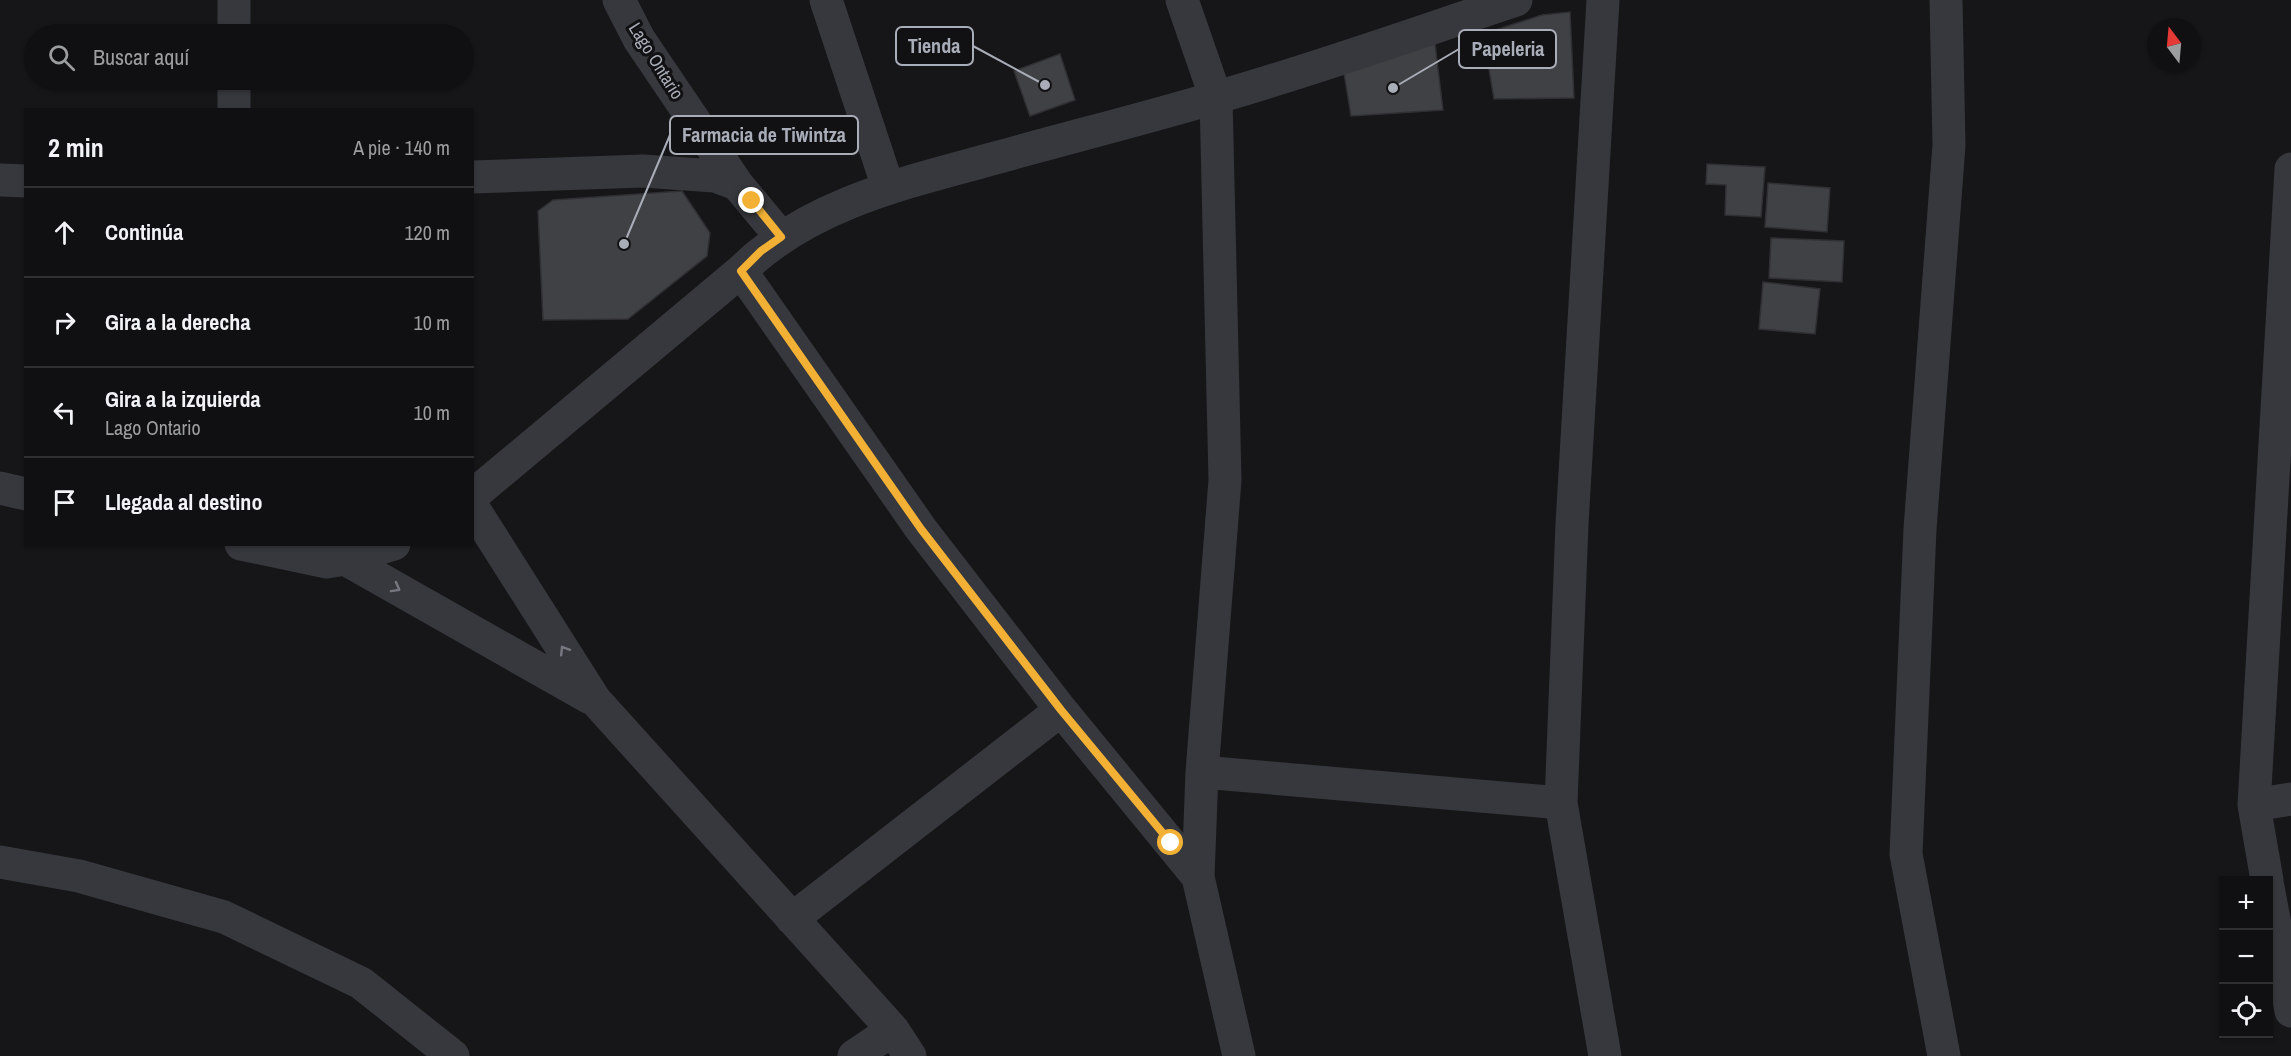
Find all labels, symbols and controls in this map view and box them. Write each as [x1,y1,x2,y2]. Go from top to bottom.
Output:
street label: Lago Ontario [623,18,690,104]
north arrow [2147,18,2201,72]
search box [24,24,474,90]
callout: Tienda [896,27,973,65]
callout: Papeleria [1459,30,1556,68]
text: Tienda [908,32,960,59]
text: Papeleria [1472,35,1544,62]
icon: search [45,41,78,74]
text: Buscar aquí [93,42,189,72]
callout: Farmacia de Tiwintza [670,116,858,154]
text: Farmacia de Tiwintza [682,121,846,148]
text: 2 min [48,130,104,165]
text: A pie · 140 m [353,134,450,161]
route end [738,187,764,213]
icon: ahead [48,216,81,249]
text: Continúa [105,217,183,247]
text: 120 m [404,219,450,246]
icon: right [48,306,81,339]
text: Gira a la derecha [105,307,250,337]
text: 10 m [414,309,450,336]
text: Gira a la izquierda [105,384,260,414]
icon: left [48,396,81,429]
text: 10 m [414,399,450,426]
text: Lago Ontario [105,414,201,441]
icon: arrive [48,486,81,519]
text: Llegada al destino [105,487,262,517]
one-way arrow [390,581,400,592]
one-way arrow [560,646,571,657]
route start [1157,829,1183,855]
map controls [2219,876,2273,1038]
button: + [2219,876,2273,930]
button: − [2219,930,2273,984]
button: locate [2219,984,2273,1038]

